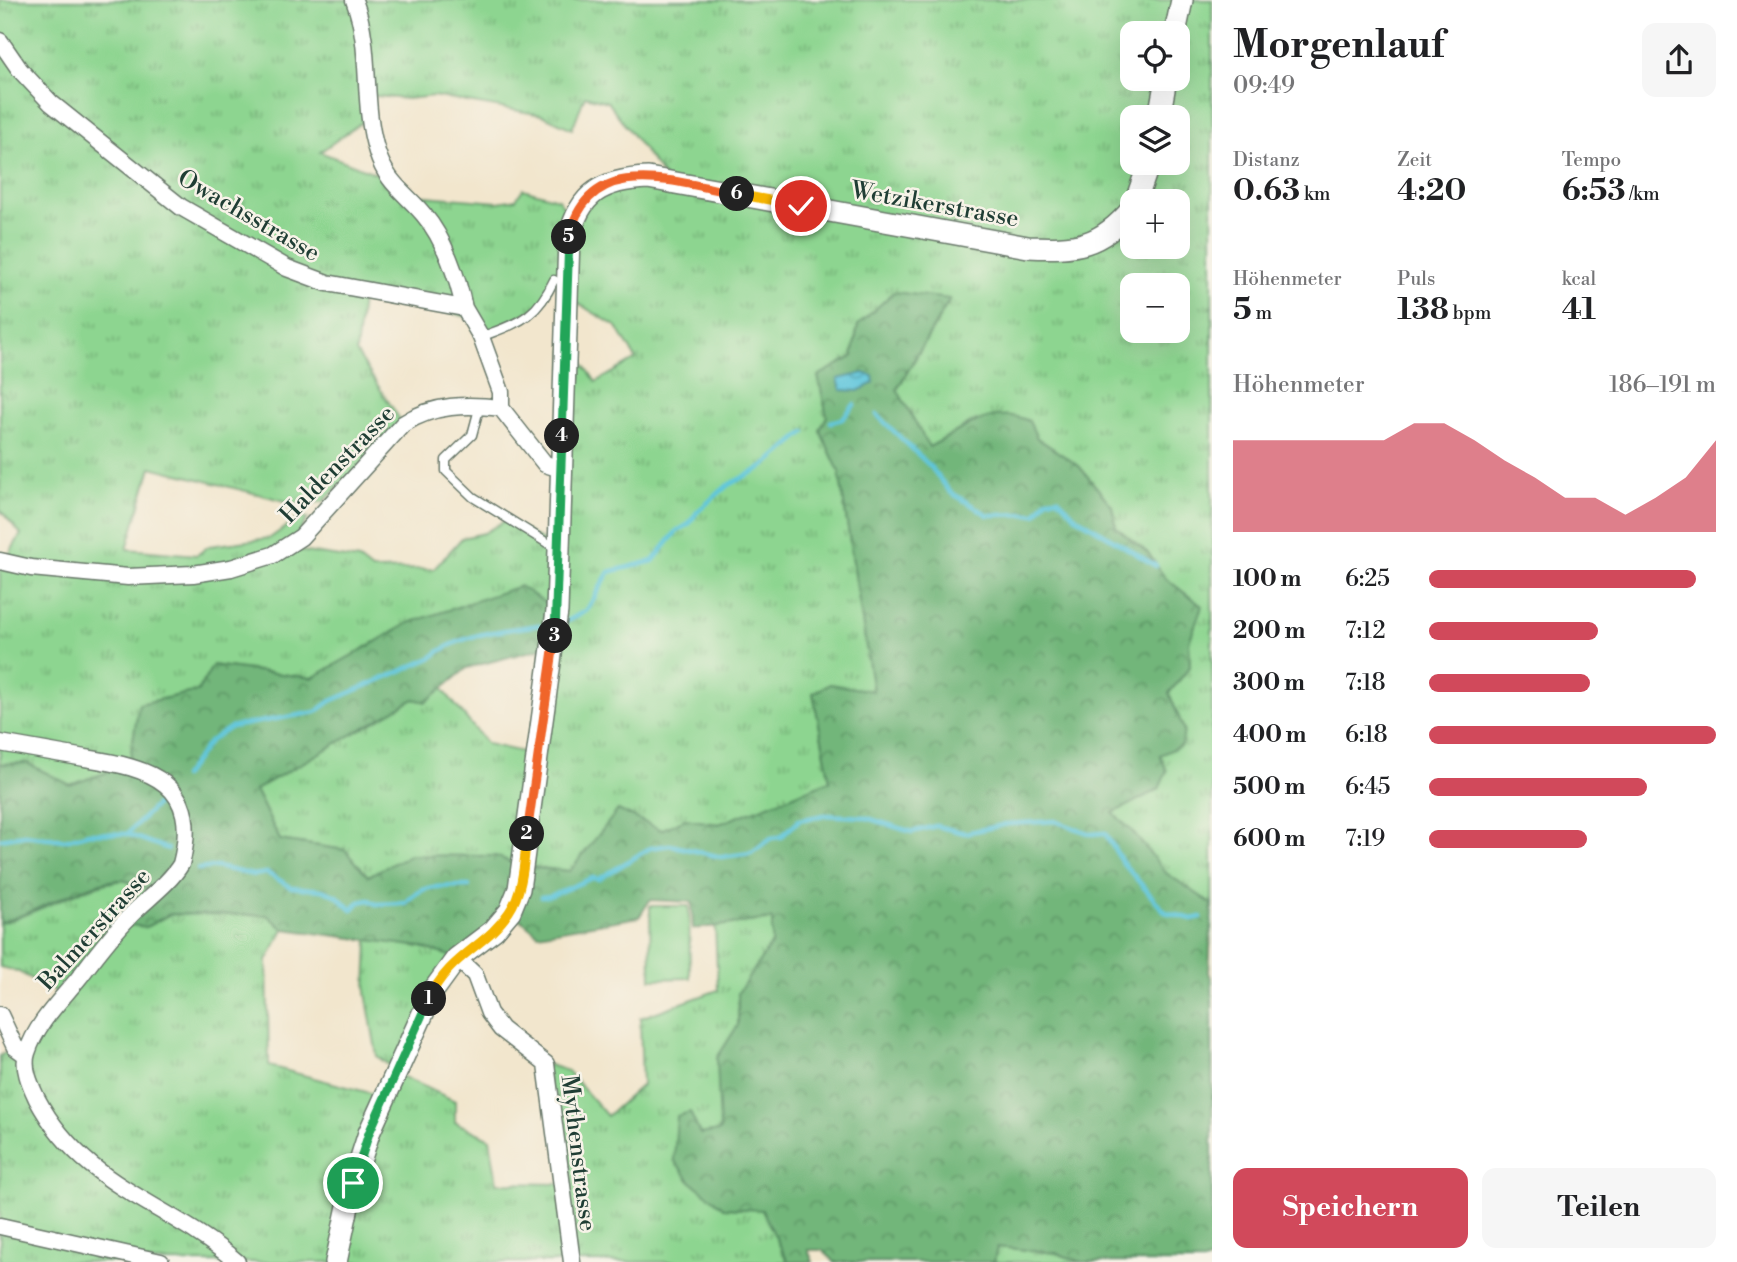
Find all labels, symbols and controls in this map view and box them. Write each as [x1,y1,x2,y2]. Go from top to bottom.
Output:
map controls [1120,21,1190,343]
button: locate [1120,21,1190,91]
text: Morgenlauf [1233,22,1444,69]
button: share [1642,23,1716,97]
text: 09:49 [1233,72,1295,100]
button: layers [1120,105,1190,175]
text: Distanz [1233,148,1300,172]
text: Zeit [1397,148,1432,172]
text: Tempo [1562,148,1621,172]
street label: Owachsstrasse [172,163,325,269]
text: 0.63 [1233,172,1300,210]
text: 4:20 [1397,172,1466,210]
text: 6:53 [1562,172,1625,210]
street label: Wetzikerstrasse [848,175,1021,235]
pin: 6 [720,176,754,212]
pin [771,176,831,236]
text: 6 [731,181,742,205]
text: km [1300,182,1330,206]
text: /km [1625,182,1660,206]
icon: check [782,187,820,225]
button: + [1120,189,1190,259]
pin: 5 [552,219,586,254]
text: 5 [563,224,574,248]
text: Höhenmeter [1233,267,1342,291]
text: Puls [1397,267,1435,291]
text: kcal [1562,267,1596,291]
button: − [1120,273,1190,343]
text: 5 [1233,291,1252,329]
text: 138 [1397,291,1449,329]
text: 41 [1562,291,1596,329]
text: m [1252,301,1272,325]
text: bpm [1449,301,1491,325]
text: Höhenmeter [1233,371,1365,399]
text: 186–191 m [1609,371,1716,399]
street label: Haldenstrasse [274,399,402,530]
pin: 4 [544,418,580,453]
text: 4 [555,423,568,447]
text: 100 m [1233,565,1301,593]
text: 6:25 [1345,565,1390,593]
text: 200 m [1233,617,1305,645]
text: 7:12 [1345,617,1386,645]
pin: 3 [538,618,572,654]
text: 3 [549,623,560,647]
text: 300 m [1233,669,1305,697]
text: 7:18 [1345,669,1386,697]
text: 400 m [1233,721,1306,749]
text: 6:18 [1345,721,1388,749]
text: 500 m [1233,773,1305,801]
text: 6:45 [1345,773,1391,801]
pin: 2 [510,816,544,852]
text: 2 [521,821,532,845]
text: 600 m [1233,825,1306,853]
text: 7:19 [1345,825,1385,853]
street label: Balmerstrasse [31,862,158,998]
pin: 1 [412,982,446,1016]
text: 1 [424,986,433,1010]
street label: Mythenstrasse [554,1073,602,1233]
pin [323,1153,383,1213]
icon: arrive [334,1164,372,1202]
button: Speichern [1233,1168,1468,1248]
button: Teilen [1482,1168,1716,1248]

